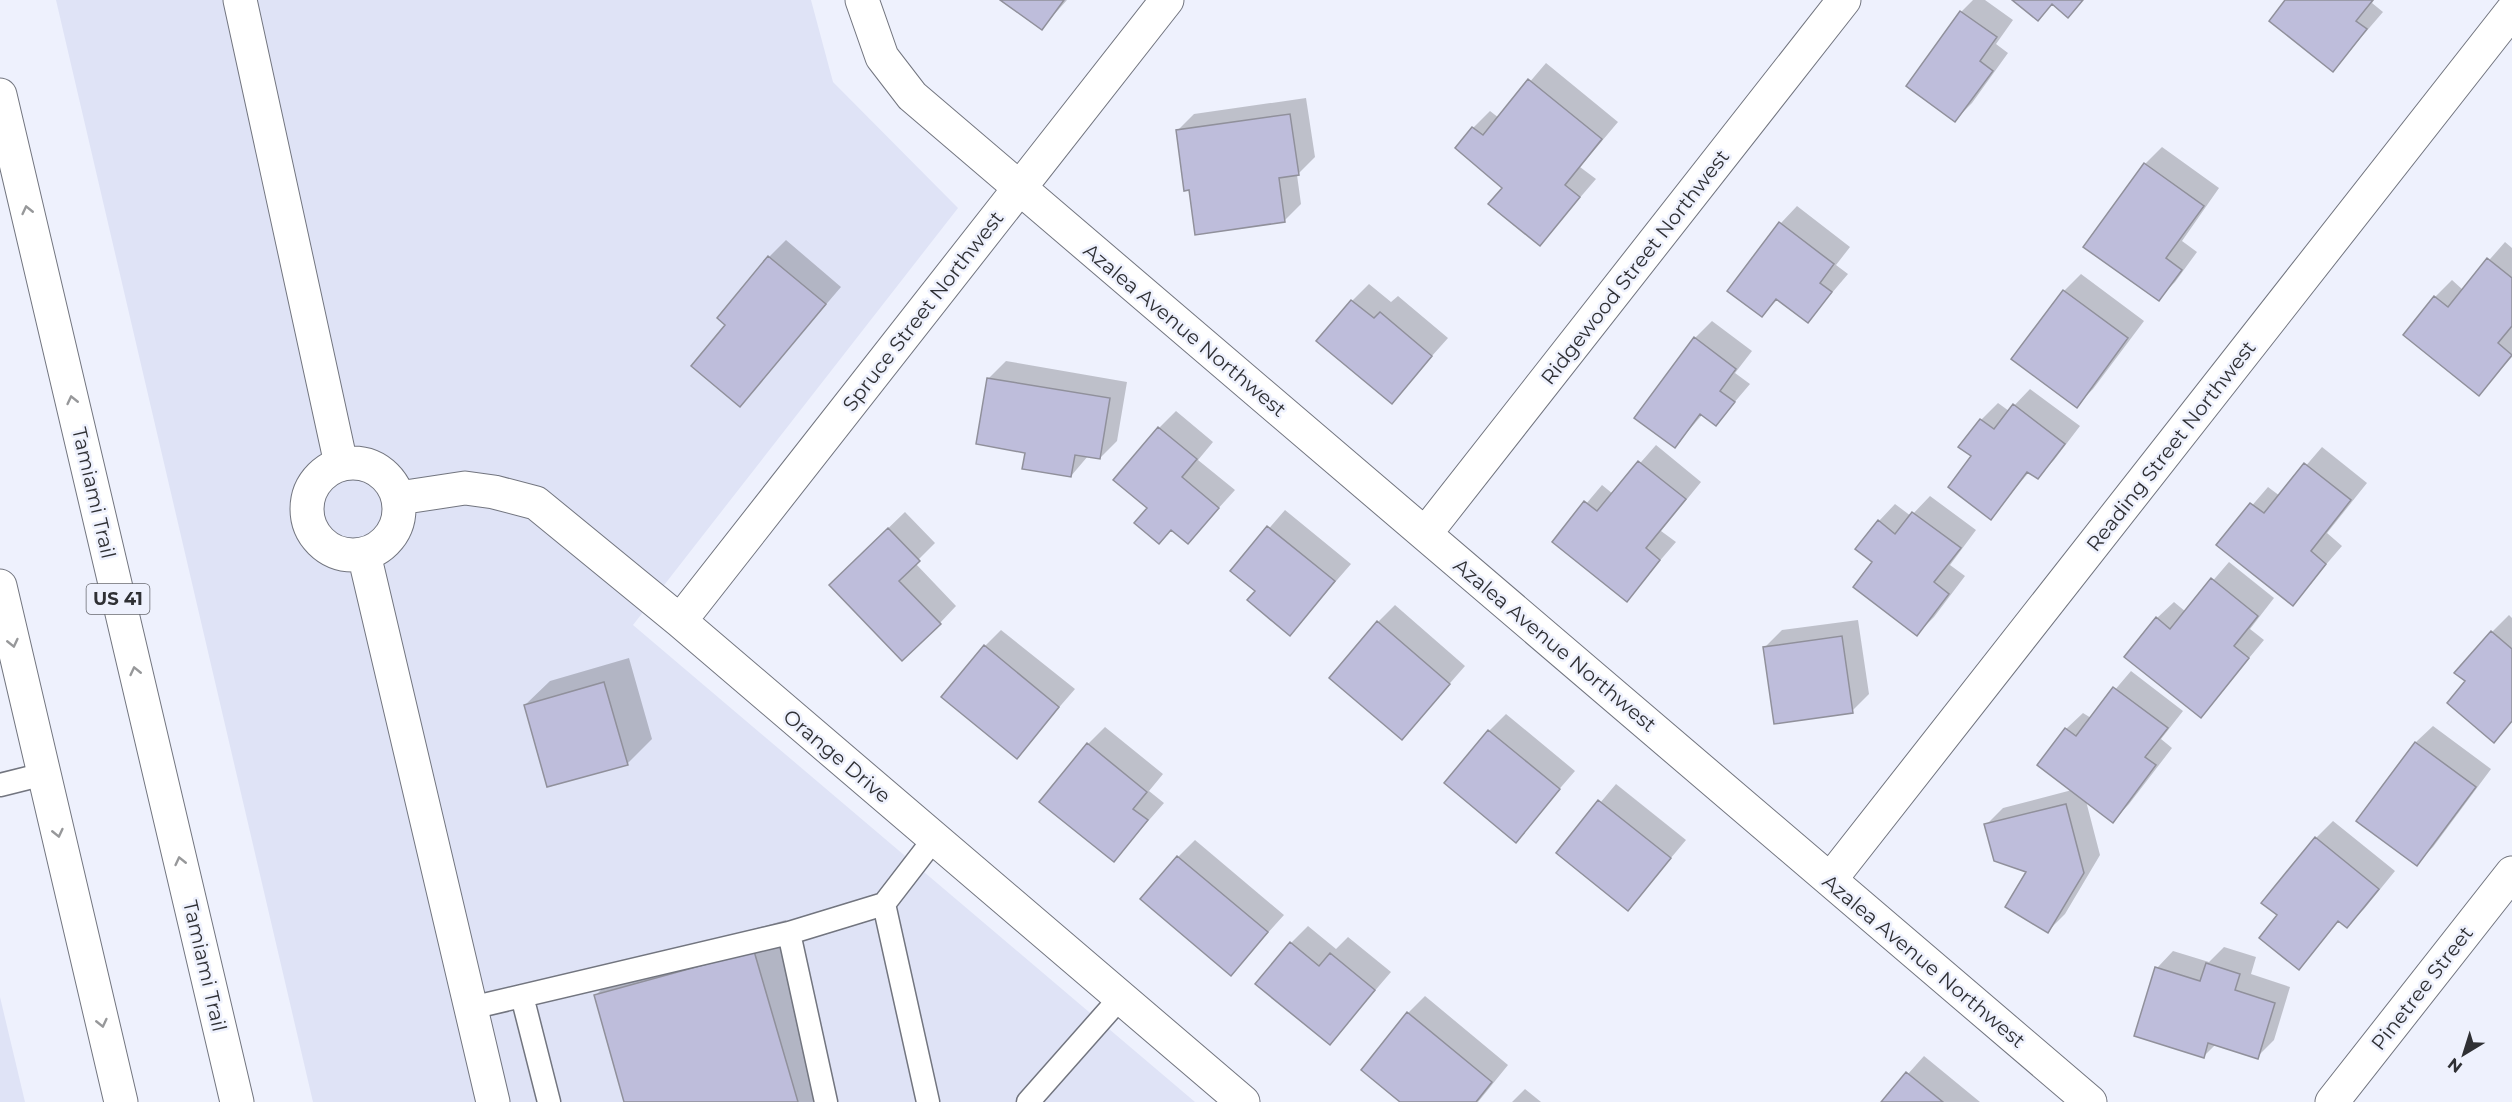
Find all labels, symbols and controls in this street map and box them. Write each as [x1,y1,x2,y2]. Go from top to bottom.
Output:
street label: Ridgewood Street Northwest [1536,145,1734,389]
one-way arrow [21,205,34,215]
street label: Spruce Street Northwest [837,206,1009,416]
street label: Azalea Avenue Northwest [1079,238,1291,422]
street label: Reading Street Northwest [2081,336,2261,556]
one-way arrow [66,395,79,405]
street label: Tamiami Trail [67,425,121,561]
street label: Azalea Avenue Northwest [1449,553,1661,737]
road number: US 41 [86,584,150,614]
one-way arrow [6,638,19,648]
one-way arrow [130,666,143,676]
street label: Orange Drive [778,704,896,808]
one-way arrow [50,828,63,838]
one-way arrow [174,856,187,866]
street label: Azalea Avenue Northwest [1818,869,2030,1053]
street label: Tamiami Trail [178,898,232,1034]
street label: Pinetree Street [2366,921,2478,1055]
one-way arrow [95,1018,108,1028]
north arrow [2434,1024,2494,1084]
text: N [2444,1054,2466,1077]

